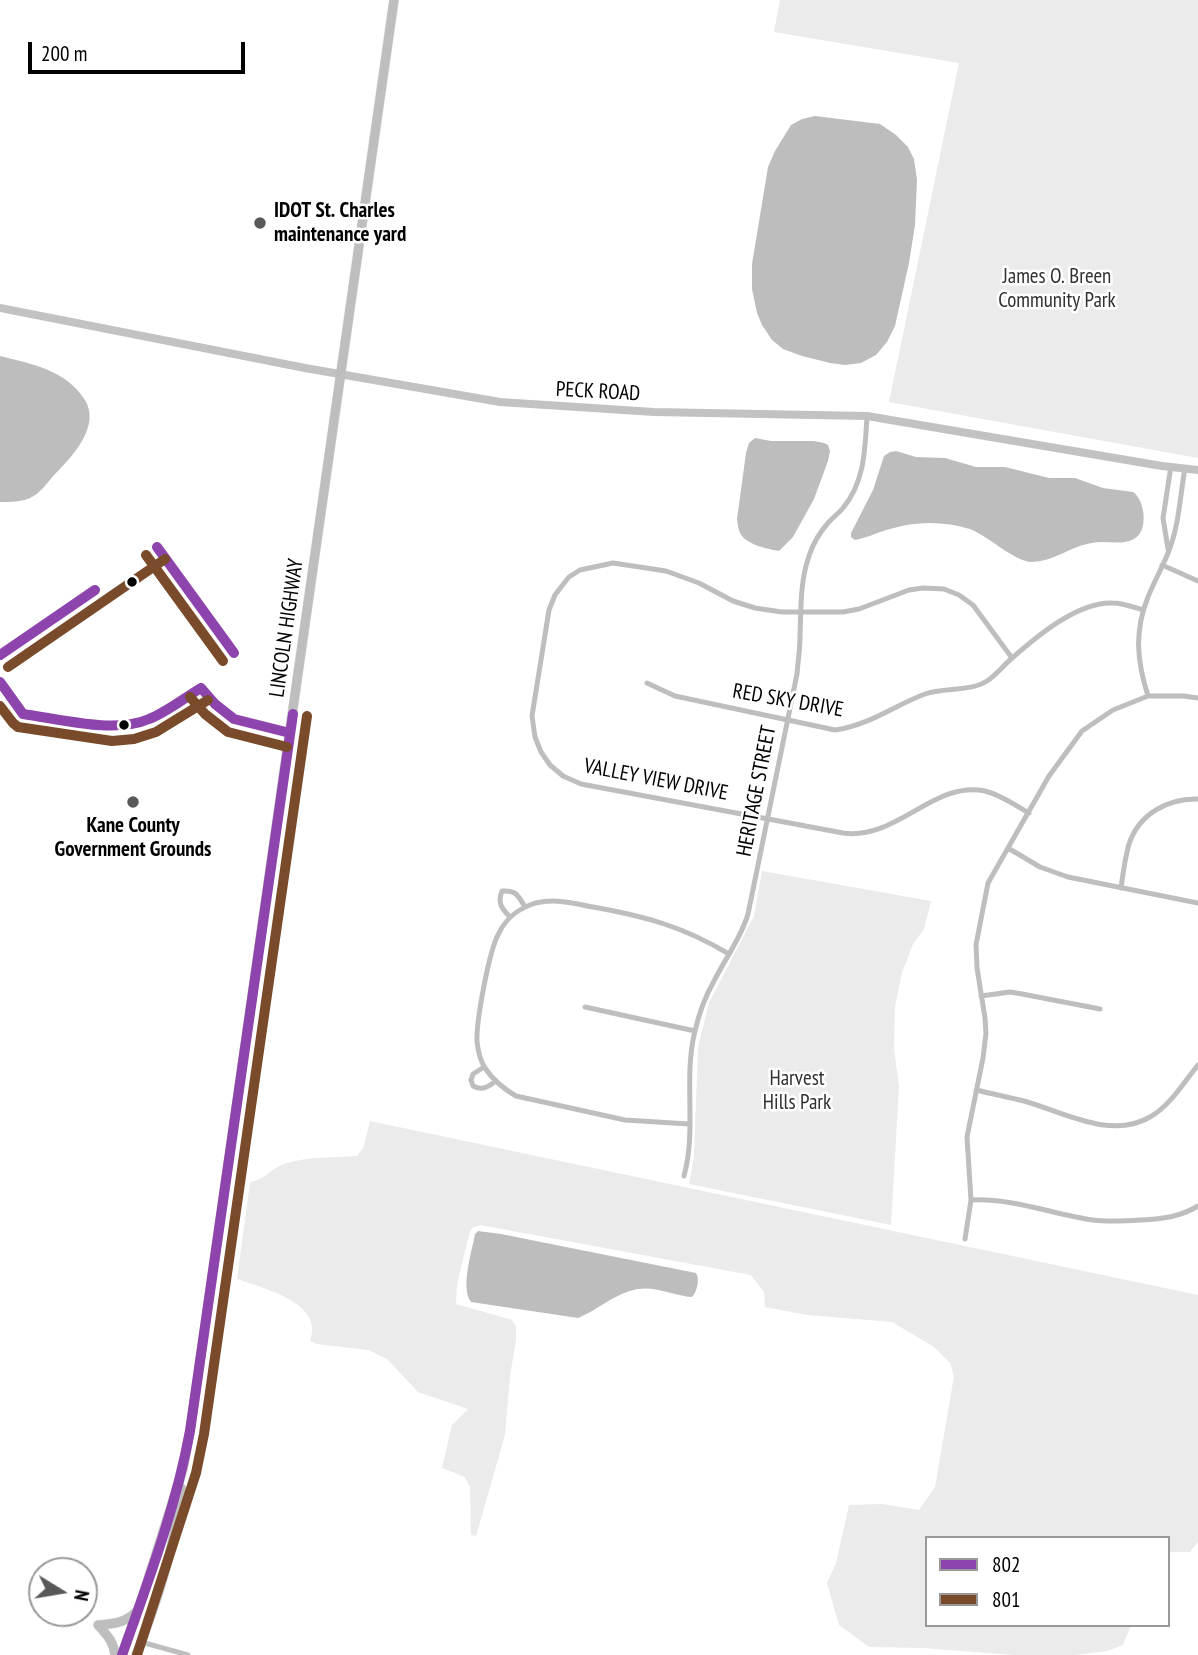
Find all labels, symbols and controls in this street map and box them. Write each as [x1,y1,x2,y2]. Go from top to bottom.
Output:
scale bar [32,28,248,72]
text: 200 m [41,40,87,67]
place label: IDOT St. Charles maintenance yard [274,198,406,248]
marker: IDOT St. Charles maintenance yard [252,215,268,231]
park label: James O. Breen Community Park [998,264,1116,314]
street label: PECK ROAD [555,377,641,407]
street label: LINCOLN HIGHWAY [265,557,309,699]
unlabelled marker [125,575,139,589]
street label: RED SKY DRIVE [731,679,845,723]
unlabelled marker [117,718,131,732]
street label: HERITAGE STREET [732,724,782,858]
street label: VALLEY VIEW DRIVE [582,754,730,806]
marker: Kane County Government Grounds [125,794,141,810]
place label: Kane County Government Grounds [55,813,211,863]
park label: Harvest Hills Park [763,1066,831,1116]
legend [925,1536,1170,1627]
text: 802 [992,1551,1020,1578]
north arrow [28,1557,98,1627]
text: 801 [992,1586,1020,1613]
text: N [69,1588,94,1603]

